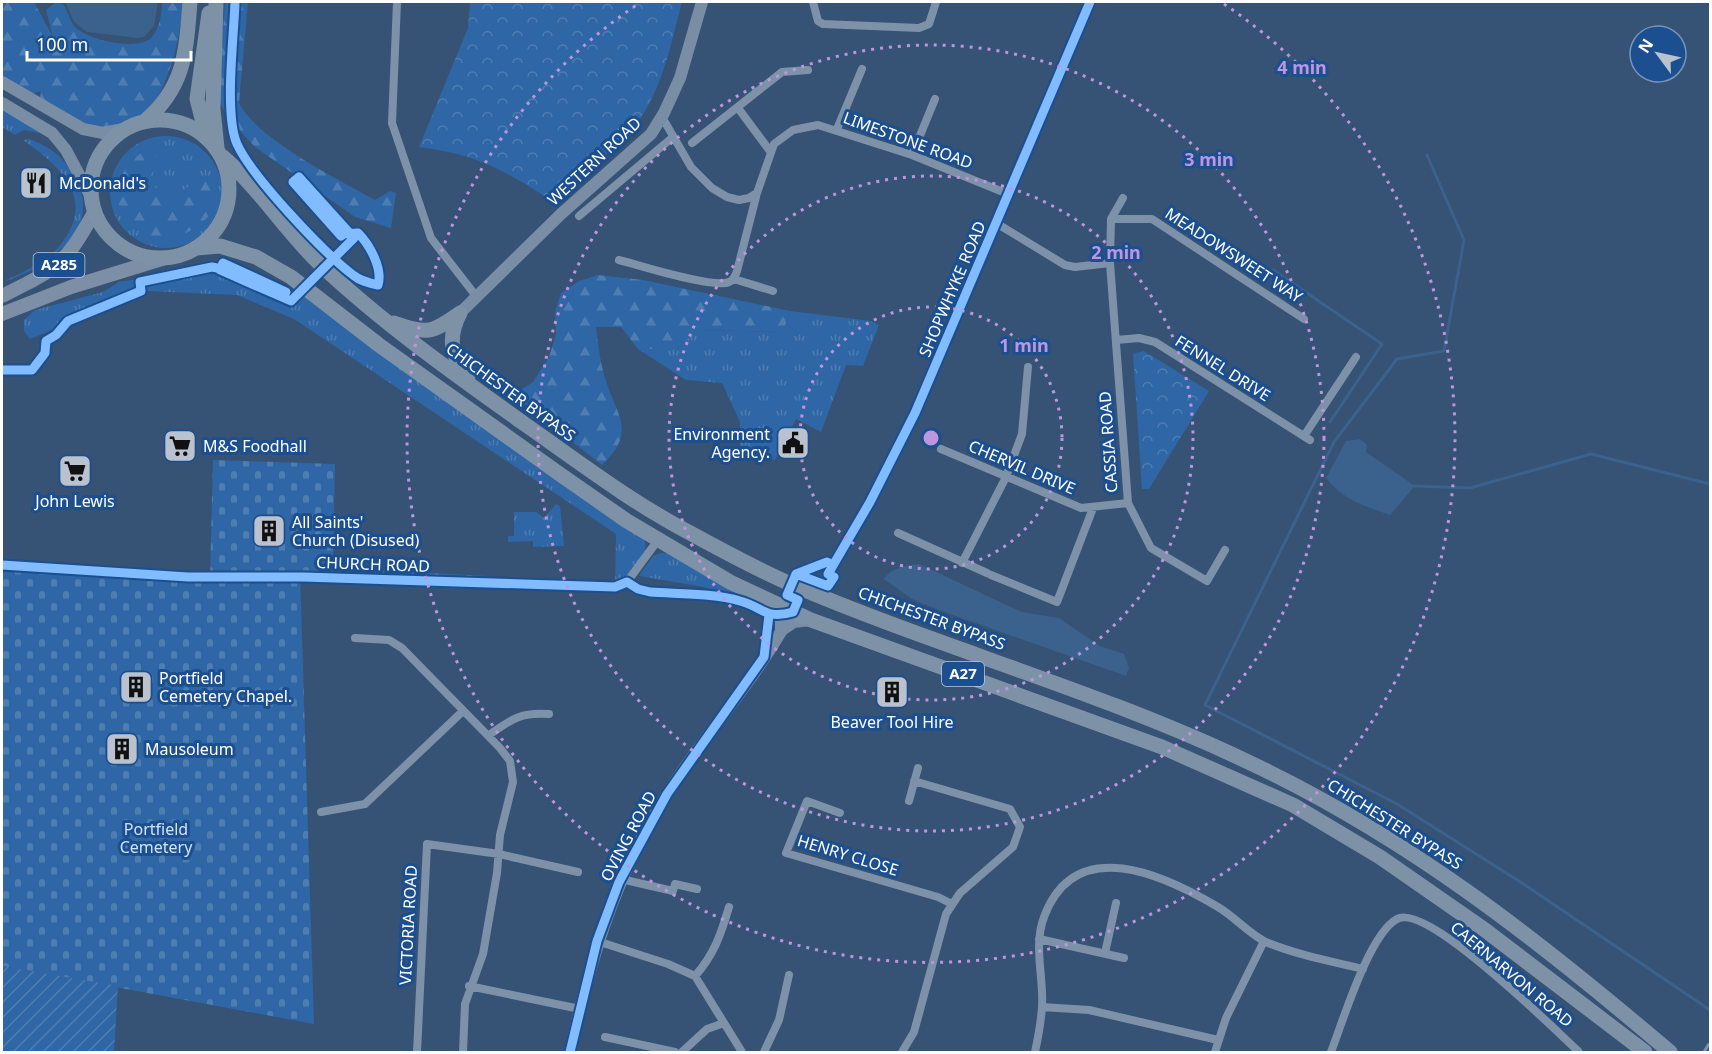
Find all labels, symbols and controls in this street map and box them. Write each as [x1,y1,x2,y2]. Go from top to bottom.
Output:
scale bar [27,24,190,62]
north arrow [1628,24,1688,84]
text: 100 m [36,32,88,56]
text: N [1633,34,1658,57]
text: 4 min [1277,55,1327,79]
street label: LIMESTONE ROAD [840,106,976,174]
street label: WESTERN ROAD [542,112,646,210]
text: 3 min [1184,147,1234,171]
restaurant icon: McDonald's [18,165,54,201]
place label: McDonald's [59,172,146,194]
street label: MEADOWSWEET WAY [1161,202,1308,308]
street label: SHOPWHYKE ROAD [913,218,991,360]
text: 2 min [1091,240,1141,264]
road number: A285 [34,253,84,277]
street label: FENNEL DRIVE [1171,330,1275,406]
text: 1 min [999,333,1049,357]
street label: CHICHESTER BYPASS [442,338,580,447]
street label: CASSIA ROAD [1093,390,1123,494]
place label: Environment Agency. [673,423,770,463]
public building icon: Environment Agency. [775,425,811,461]
supermarket icon: M&S Foodhall [162,428,198,464]
centre of rings [921,428,941,448]
place label: M&S Foodhall [203,435,307,457]
street label: CHERVIL DRIVE [965,435,1079,499]
supermarket icon: John Lewis [57,453,93,489]
place label: John Lewis [33,490,115,512]
place label: All Saints' Church (Disused) [292,511,420,551]
building icon: All Saints' Church (Disused) [251,513,287,549]
street label: CHURCH ROAD [316,551,430,577]
street label: CHICHESTER BYPASS [855,581,1009,655]
road number: A27 [942,662,984,686]
place label: Portfield Cemetery Chapel. [159,667,292,707]
building icon: Portfield Cemetery Chapel. [118,669,154,705]
building icon: Beaver Tool Hire [874,674,910,710]
place label: Beaver Tool Hire [830,711,954,733]
building icon: Mausoleum [104,731,140,767]
place label: Mausoleum [145,738,234,760]
street label: CHICHESTER BYPASS [1323,774,1467,875]
street label: OVING ROAD [595,787,661,885]
park label: Portfield Cemetery [120,818,193,858]
street label: HENRY CLOSE [795,829,901,881]
street label: VICTORIA ROAD [394,864,422,986]
street label: CAERNARVON ROAD [1446,916,1578,1032]

